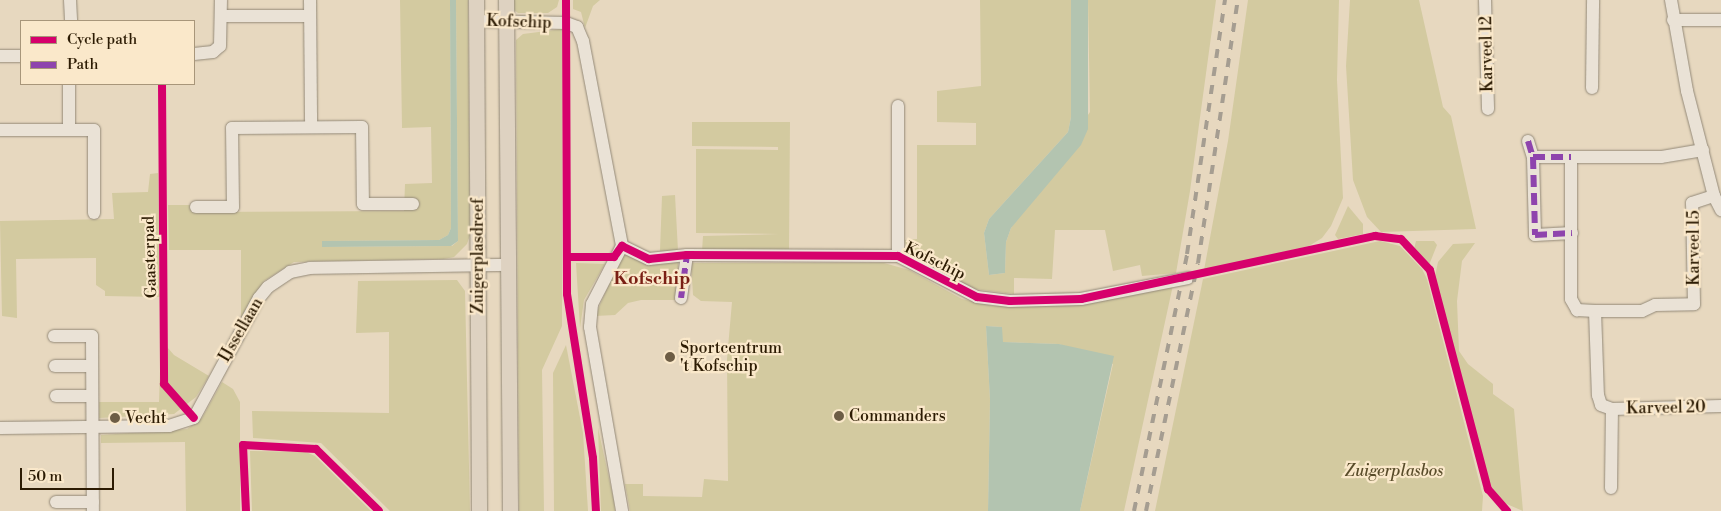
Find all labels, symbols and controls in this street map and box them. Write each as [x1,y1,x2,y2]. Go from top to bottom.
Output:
street label: Kofschip [486,11,552,33]
street label: Karveel 12 [1477,16,1497,92]
legend [20,20,195,85]
text: Cycle path [67,30,137,49]
text: Path [67,55,99,74]
street label: Zuigerplasdreef [468,198,488,314]
street label: Karveel 15 [1684,210,1704,286]
street label: Gaasterpad [139,215,161,299]
street label: Kofschip [901,238,969,284]
district label: Kofschip [614,268,690,290]
street label: IJssellaan [215,295,267,365]
place label: Sportcentrum 't Kofschip [680,338,782,376]
marker: Sportcentrum 't Kofschip [664,351,676,363]
street label: Karveel 20 [1626,398,1706,418]
place label: Commanders [849,406,946,426]
place label: Vecht [125,408,166,428]
marker: Commanders [833,410,845,422]
marker: Vecht [109,412,121,424]
scale bar [22,458,116,490]
park label: Zuigerplasbos [1345,461,1443,481]
text: 50 m [28,467,62,486]

